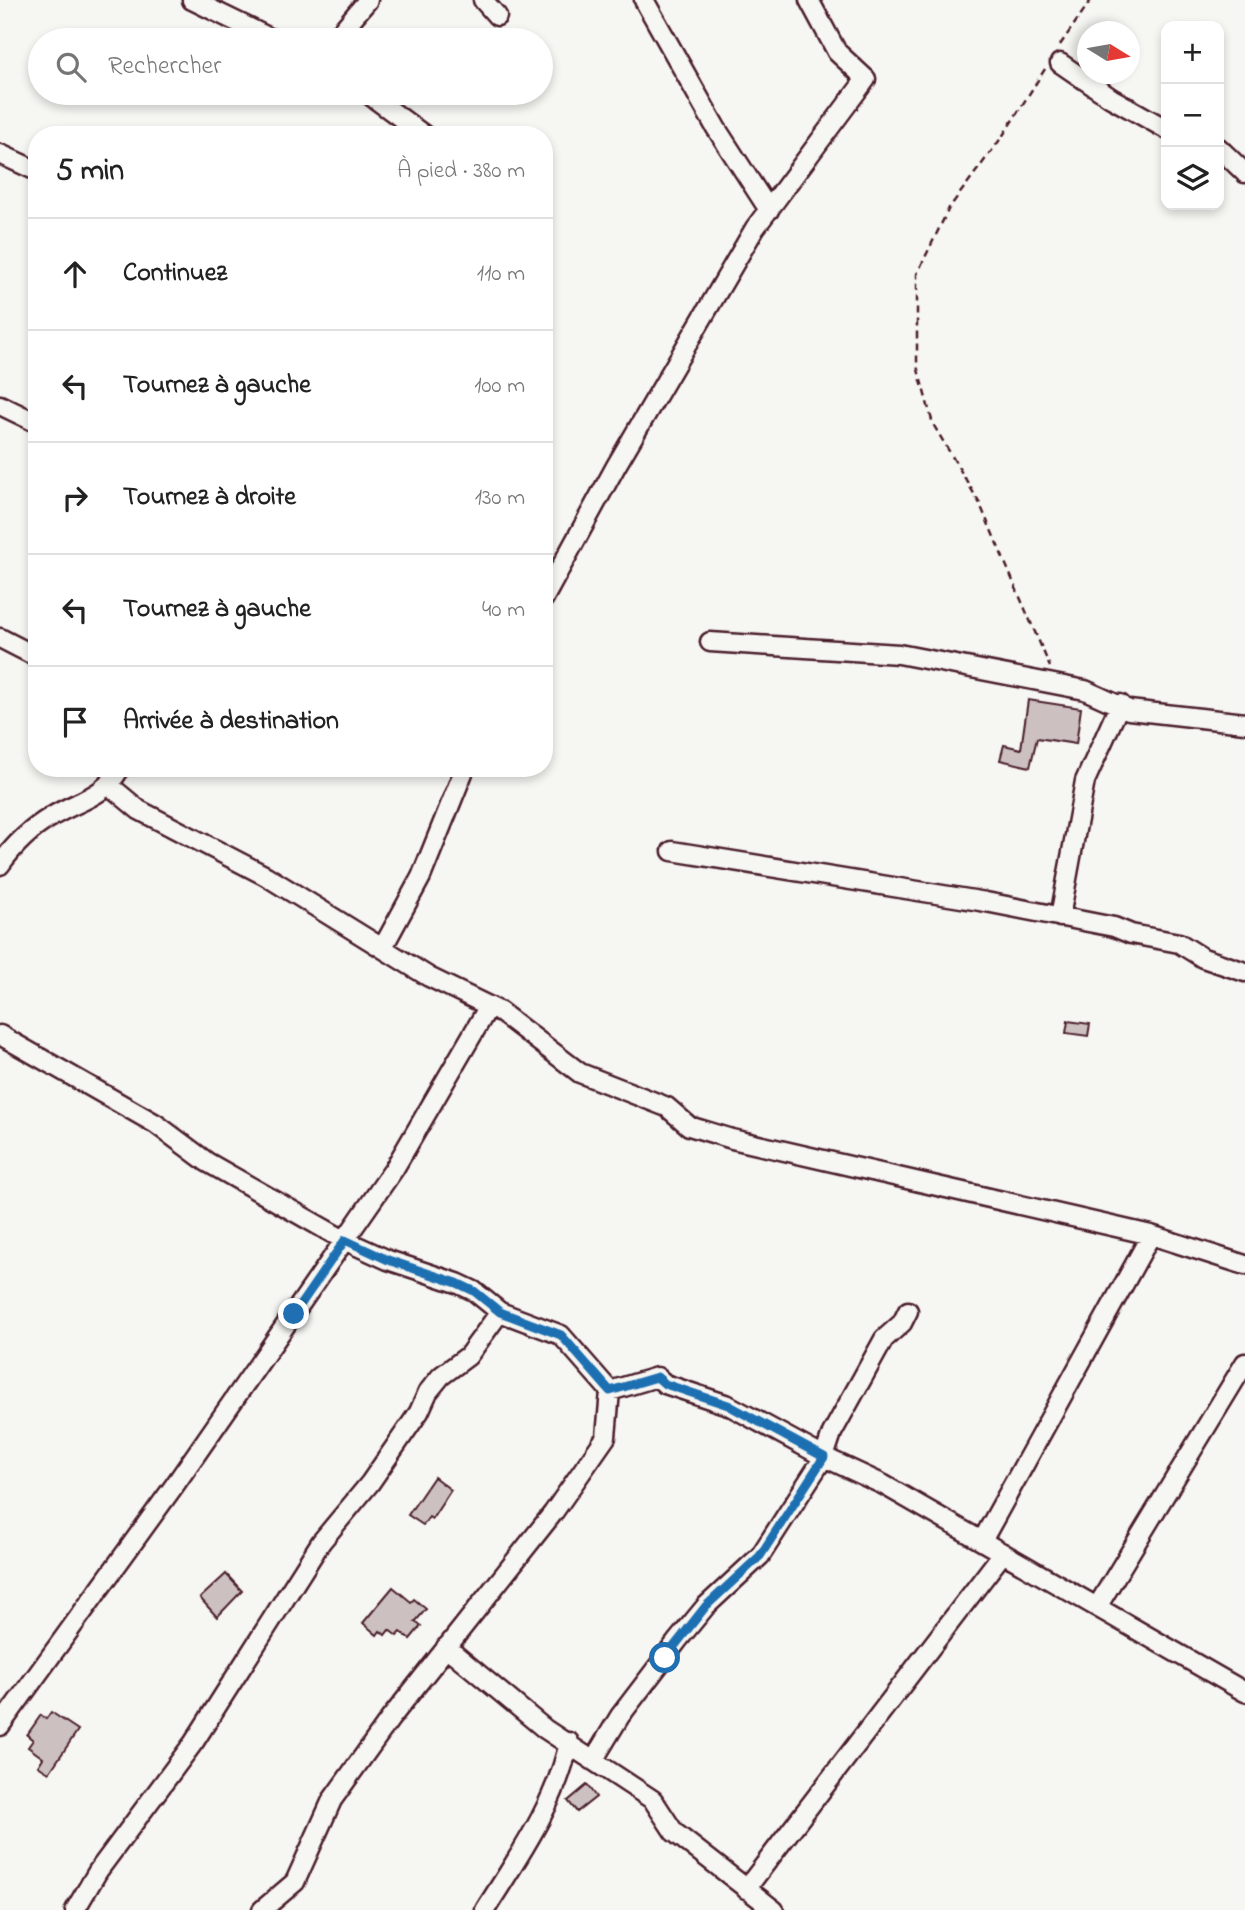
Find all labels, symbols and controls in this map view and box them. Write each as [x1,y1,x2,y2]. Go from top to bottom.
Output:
north arrow [1077,21,1140,84]
map controls [1161,21,1224,210]
button: + [1161,21,1224,84]
search box [28,28,553,105]
icon: search [52,48,90,86]
text: Rechercher [108,48,221,86]
button: − [1161,84,1224,147]
button: layers [1161,147,1224,210]
text: 5 min [56,150,124,194]
text: À pied · 380 m [397,155,525,188]
icon: ahead [56,255,94,293]
text: Continuez [123,255,227,293]
text: 110 m [477,258,525,291]
icon: left [56,367,94,405]
text: Tournez à gauche [123,367,311,405]
text: 100 m [474,370,525,403]
icon: right [56,479,94,517]
text: Tournez à droite [123,479,296,517]
text: 130 m [475,482,525,515]
icon: left [56,591,94,629]
text: Tournez à gauche [123,591,311,629]
text: 40 m [482,594,525,627]
icon: arrive [56,703,94,741]
text: Arrivée à destination [123,703,339,741]
route end [278,1298,309,1329]
route start [649,1642,680,1673]

